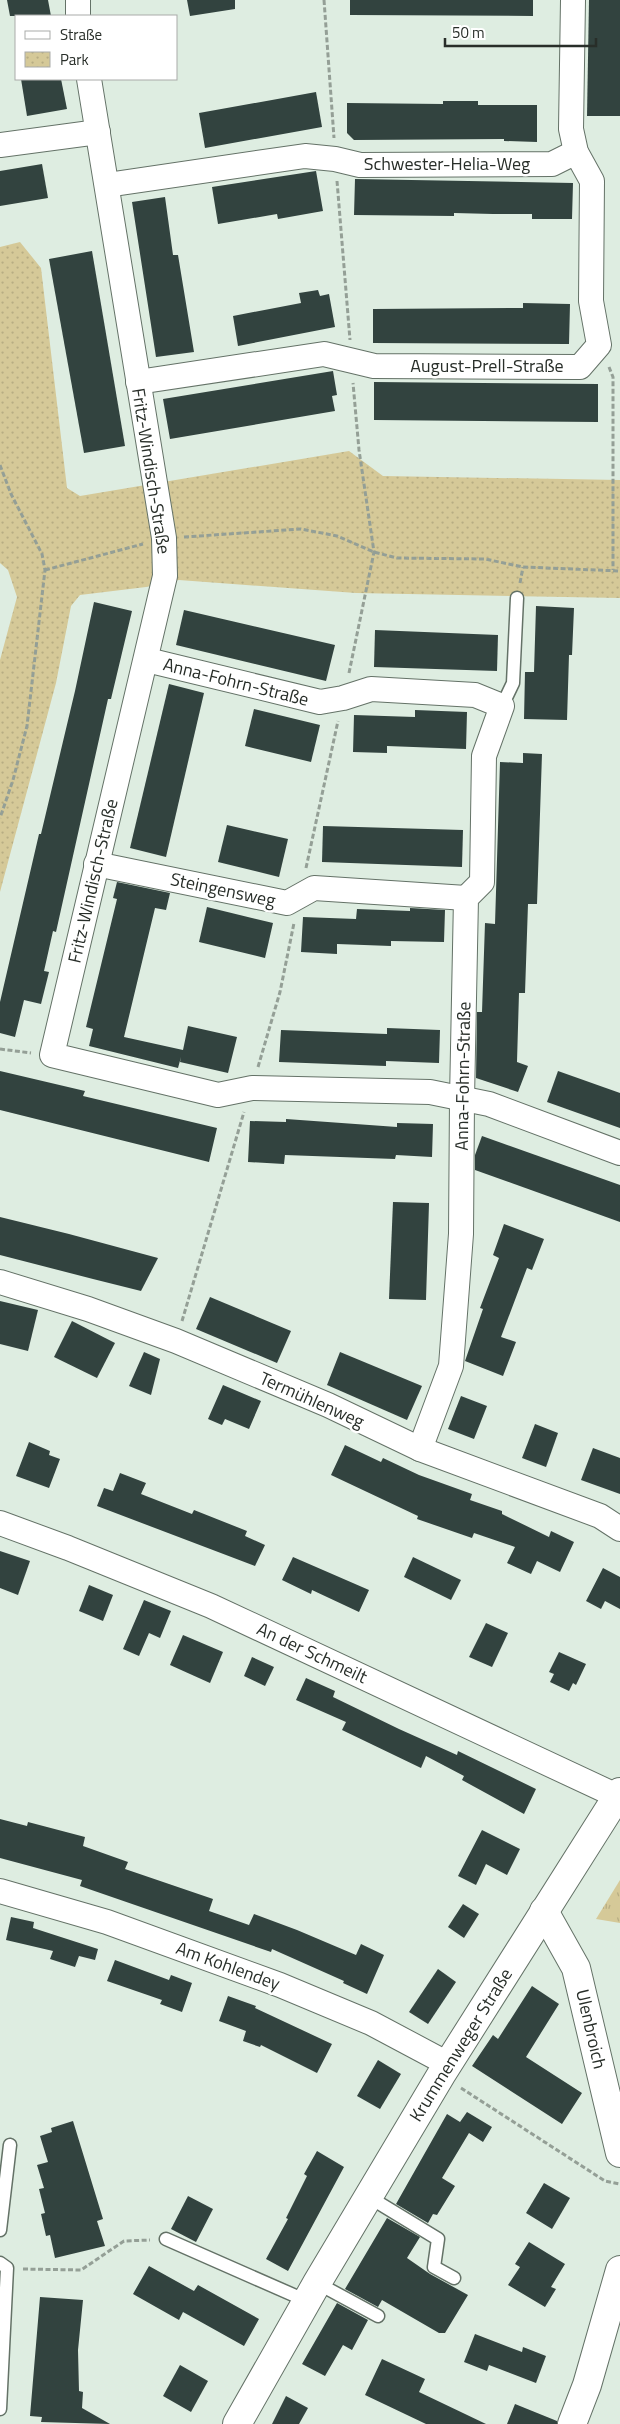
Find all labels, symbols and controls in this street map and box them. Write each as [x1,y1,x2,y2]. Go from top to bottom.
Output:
legend [15,15,178,80]
scale bar [445,15,596,47]
text: 50 m [452,21,485,44]
text: Straße [60,23,102,46]
text: Park [60,48,89,71]
street label: Schwester-Helia-Weg [364,150,530,177]
street label: August-Prell-Straße [410,352,564,379]
street label: Fritz-Windisch-Straße [125,386,178,556]
street label: Anna-Fohrn-Straße [160,650,312,713]
street label: Fritz-Windisch-Straße [61,796,125,966]
street label: Steingensweg [168,865,278,914]
street label: Anna-Fohrn-Straße [448,1001,477,1151]
street label: Termühlenweg [255,1364,369,1435]
street label: An der Schmeilt [253,1615,372,1690]
street label: Am Kohlendey [172,1934,284,1997]
street label: Krummenweger Straße [402,1963,519,2127]
street label: Ulenbroich [569,1986,614,2071]

